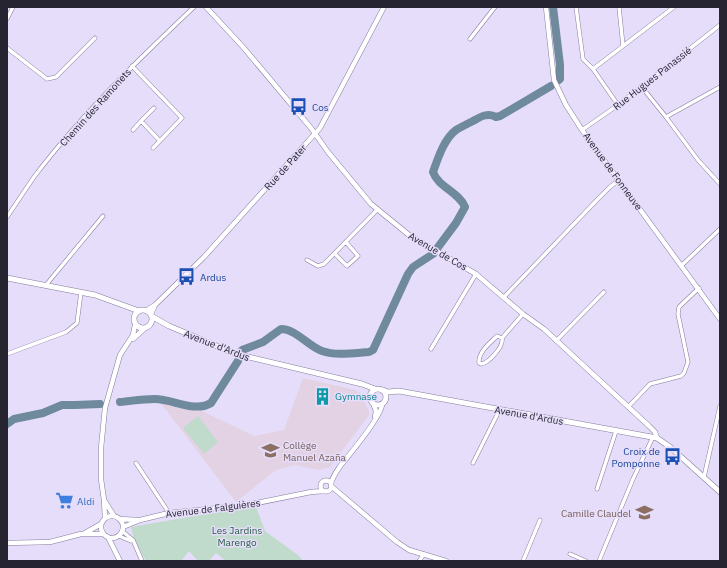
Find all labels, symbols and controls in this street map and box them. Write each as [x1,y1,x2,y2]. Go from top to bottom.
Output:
street label: Rue Hugues Panassié [610,43,695,113]
street label: Chemin des Ramonets [57,65,134,149]
bus stop icon: Cos [289,97,309,117]
place label: Cos [312,101,329,114]
street label: Avenue de Fonneuve [580,130,646,213]
street label: Rue de Pater [261,141,310,193]
street label: Avenue de Cos [406,229,470,274]
bus stop icon: Ardus [177,267,197,287]
place label: Ardus [200,271,226,284]
street label: Avenue d'Ardus [182,327,252,364]
building icon: Gymnase [312,386,332,406]
place label: Gymnase [335,390,378,403]
street label: Avenue d'Ardus [493,403,565,428]
place label: Collège Manuel Azaña [283,439,347,464]
school or university icon: Collège Manuel Azaña [260,441,280,461]
place label: Croix de Pomponne [612,445,661,470]
bus stop icon: Croix de Pomponne [663,447,683,467]
supermarket icon: Aldi [54,491,74,511]
place label: Aldi [77,495,94,508]
street label: Avenue de Falguières [165,496,261,521]
school or university icon: Camille Claudel [634,503,654,523]
place label: Camille Claudel [561,507,631,520]
park label: Les Jardins Marengo [212,524,262,549]

